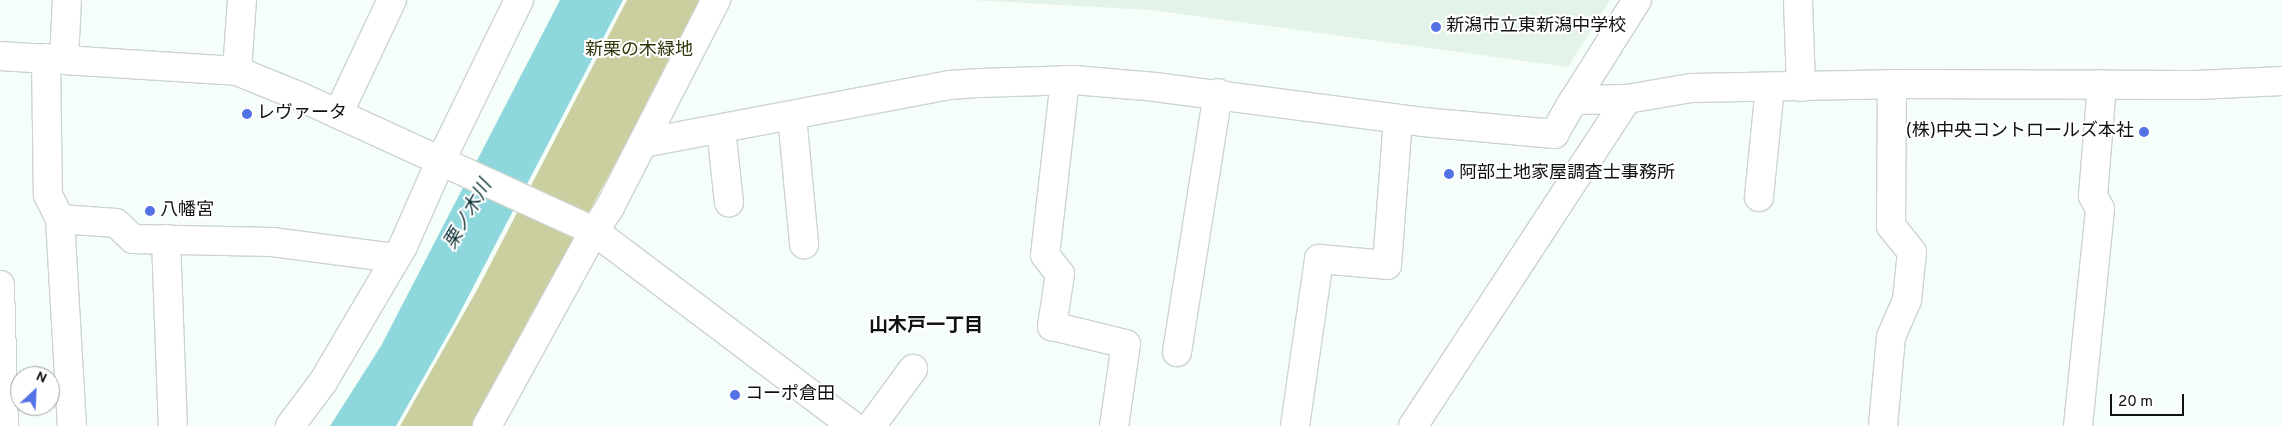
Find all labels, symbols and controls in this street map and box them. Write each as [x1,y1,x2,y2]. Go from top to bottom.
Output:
place label: 新潟市立東新潟中学校 [1446,16,1626,38]
marker: 新潟市立東新潟中学校 [1430,21,1442,33]
park label: 新栗の木緑地 [585,40,693,62]
place label: レヴァータ [257,103,347,125]
marker: レヴァータ [241,108,253,120]
place label: (株)中央コントロールズ本社 [1906,121,2134,143]
marker: (株)中央コントロールズ本社 [2138,126,2150,138]
place label: 阿部土地家屋調査士事務所 [1459,163,1675,185]
marker: 阿部土地家屋調査士事務所 [1443,168,1455,180]
water label: 栗ノ木川 [440,176,498,254]
place label: 八幡宮 [160,200,214,222]
marker: 八幡宮 [144,205,156,217]
district label: 山木戸一丁目 [869,316,983,338]
north arrow [10,366,60,416]
text: N [33,368,49,388]
place label: コーポ倉田 [745,384,835,406]
scale bar [2112,384,2186,416]
marker: コーポ倉田 [729,389,741,401]
text: 20 m [2118,393,2153,412]

